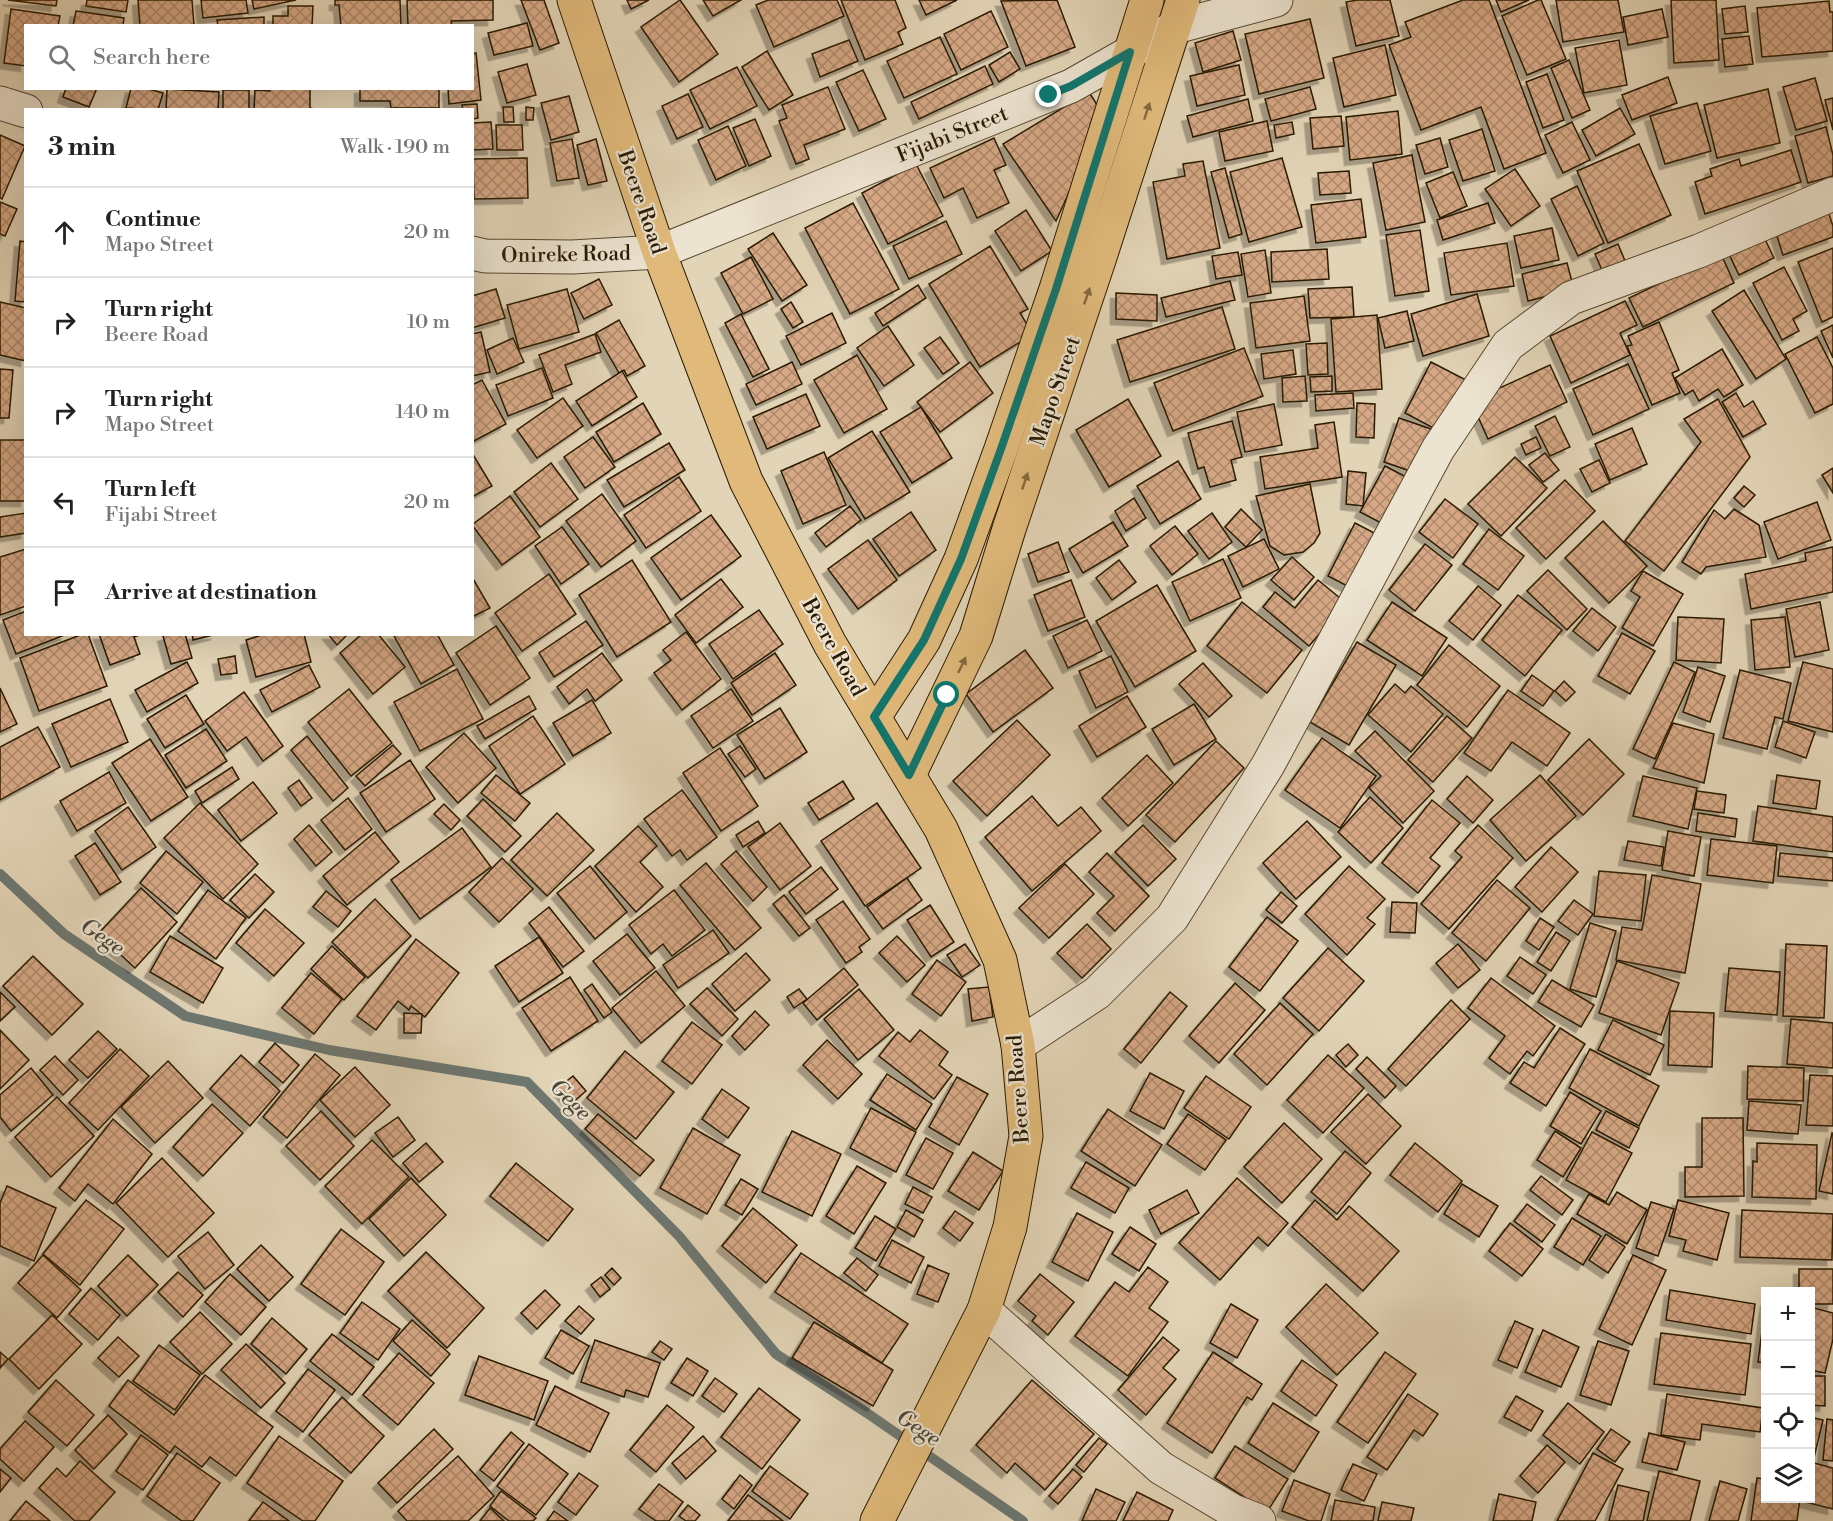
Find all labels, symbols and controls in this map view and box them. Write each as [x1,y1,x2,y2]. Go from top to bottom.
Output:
search box [24,24,474,90]
icon: search [45,41,78,74]
text: Search here [93,44,210,71]
route end [1035,81,1061,107]
street label: Fijabi Street [893,101,1012,169]
one-way arrow [1143,102,1153,120]
text: 3 min [48,131,116,163]
text: Walk · 190 m [340,135,450,160]
street label: Beere Road [611,146,671,258]
text: Continue [105,206,201,233]
icon: ahead [48,216,81,249]
text: 20 m [404,220,450,245]
text: Mapo Street [105,233,214,258]
street label: Onireke Road [501,241,631,269]
one-way arrow [1083,287,1092,305]
text: Turn right [105,296,213,323]
icon: right [48,306,81,339]
text: 10 m [407,310,450,335]
text: Beere Road [105,323,208,348]
street label: Mapo Street [1025,332,1087,450]
text: Turn right [105,386,213,413]
icon: right [48,396,81,429]
text: 140 m [395,400,450,425]
text: Mapo Street [105,413,214,438]
one-way arrow [1021,472,1030,490]
text: Turn left [105,476,196,503]
icon: left [48,486,81,519]
text: 20 m [404,490,450,515]
text: Fijabi Street [105,503,217,528]
icon: arrive [48,576,81,609]
text: Arrive at destination [105,579,317,606]
street label: Beere Road [795,593,871,701]
one-way arrow [956,656,966,674]
route start [933,681,959,707]
water label: Gege [75,913,130,962]
street label: Beere Road [1002,1034,1036,1145]
water label: Gege [544,1074,596,1126]
map controls [1761,1287,1815,1503]
button: + [1761,1287,1815,1341]
button: − [1761,1341,1815,1395]
button: locate [1761,1395,1815,1449]
water label: Gege [891,1404,946,1453]
button: layers [1761,1449,1815,1503]

